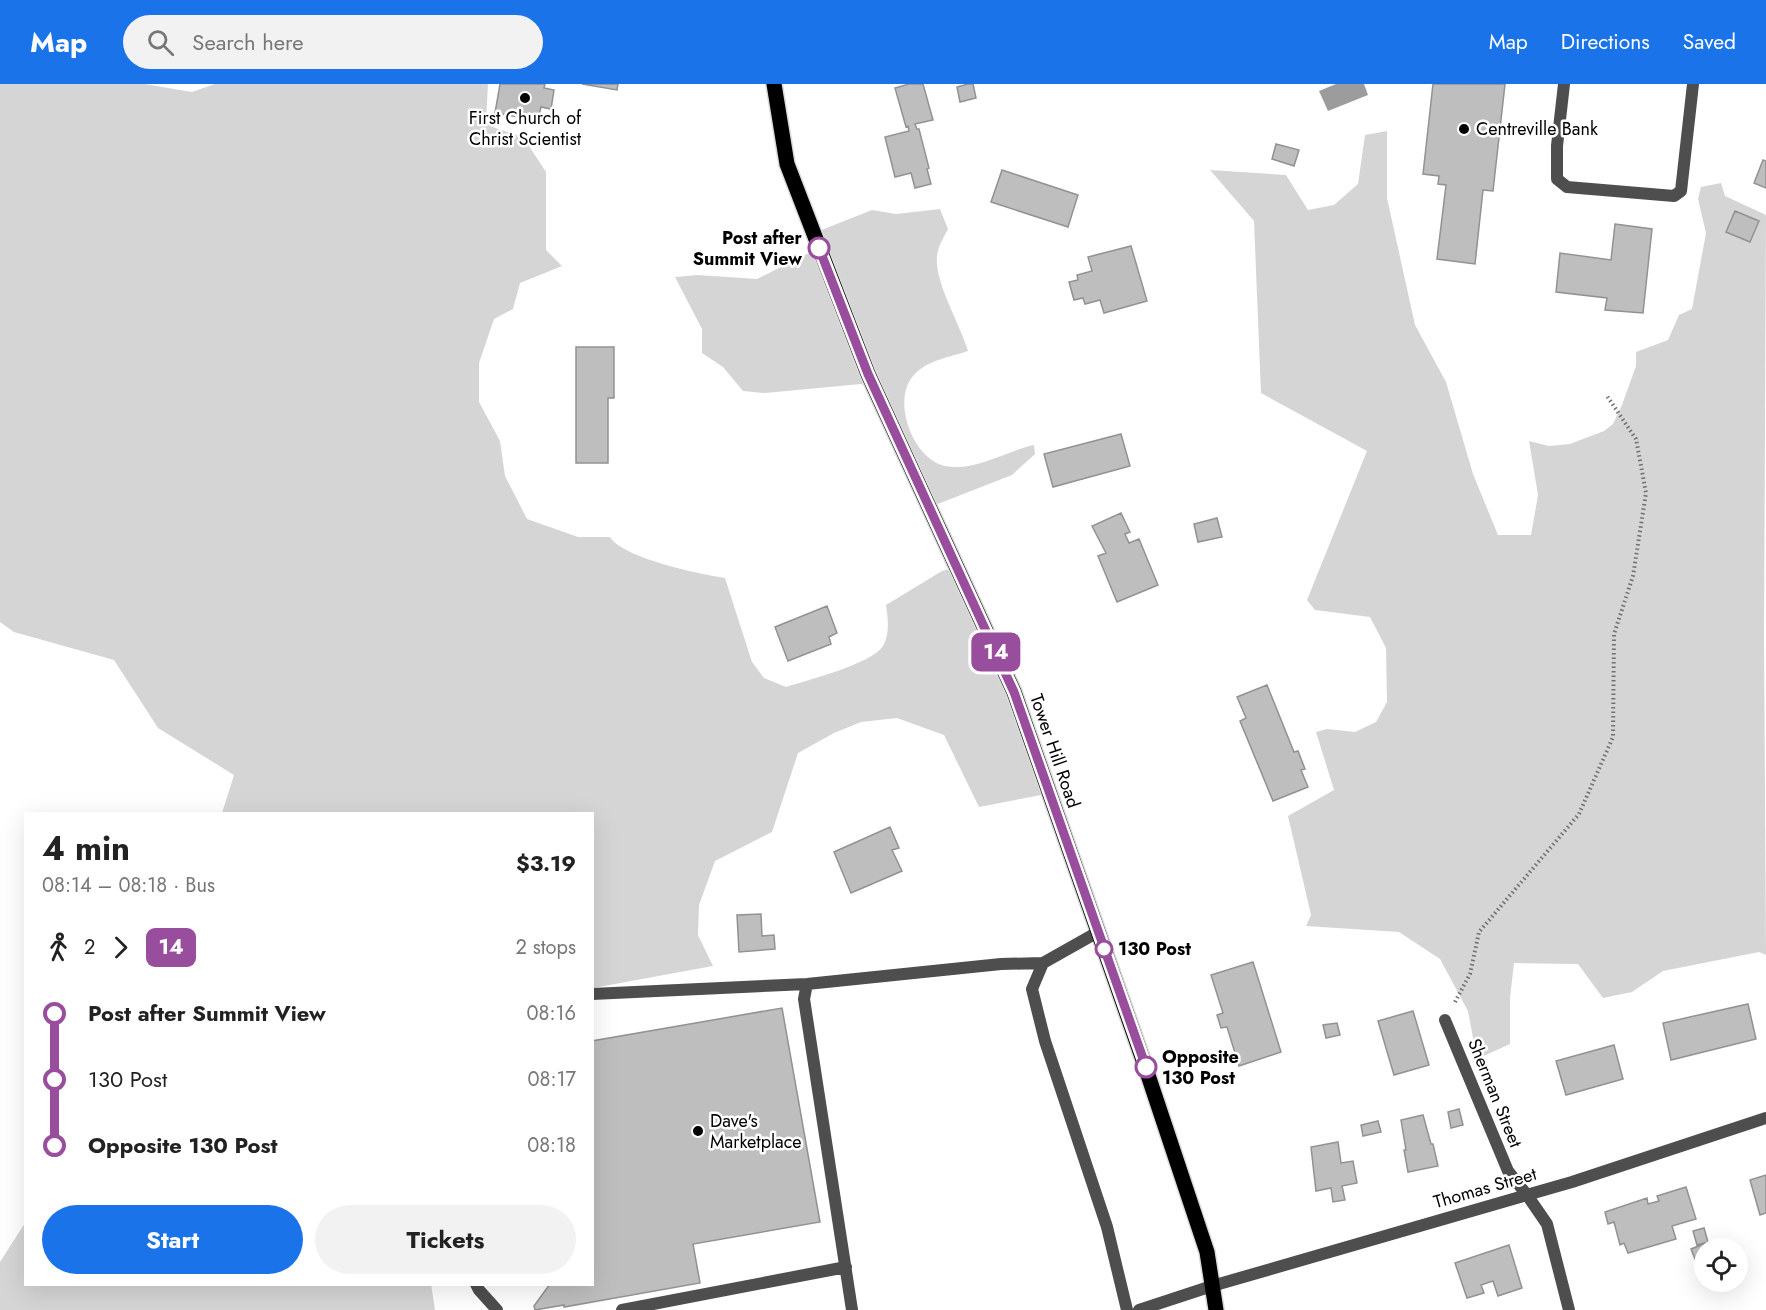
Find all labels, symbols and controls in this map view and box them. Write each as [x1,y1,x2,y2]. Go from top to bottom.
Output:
search box [123,15,543,69]
text: Map [30,22,87,63]
icon: search [144,26,177,59]
text: Search here [192,26,304,58]
text: Map [1489,27,1528,57]
text: Directions [1561,27,1650,57]
text: Saved [1683,27,1736,57]
marker: First Church of Christ Scientist [518,91,532,105]
place label: First Church of Christ Scientist [469,105,582,152]
place label: Centreville Bank [1476,116,1598,142]
marker: Centreville Bank [1457,122,1471,136]
place label: Post after Summit View [693,225,803,272]
marker: Post after Summit View [808,237,830,259]
line badge: 14 [969,632,1023,672]
text: 14 [983,637,1009,667]
street label: Tower Hill Road [1023,691,1087,811]
text: 4 min [42,825,130,872]
text: $3.19 [516,847,576,879]
text: 08:14 – 08:18 · Bus [42,871,215,900]
icon: walk [42,931,75,964]
icon: forward [104,931,137,964]
text: 14 [158,932,184,962]
text: 2 [84,933,95,962]
text: 2 stops [515,933,576,962]
place label: 130 Post [1118,936,1191,962]
marker: 130 Post [1095,940,1113,958]
text: Post after Summit View [88,997,326,1029]
text: 08:16 [527,999,576,1028]
street label: Sherman Street [1461,1035,1529,1152]
place label: Opposite 130 Post [1162,1044,1239,1091]
marker: Opposite 130 Post [1135,1056,1157,1078]
text: 130 Post [88,1063,167,1095]
text: 08:17 [528,1065,576,1094]
place label: Dave's Marketplace [710,1108,802,1155]
marker: Dave's Marketplace [691,1124,705,1138]
text: Opposite 130 Post [88,1129,278,1161]
text: 08:18 [527,1131,576,1160]
street label: Thomas Street [1430,1161,1540,1215]
button: Start [42,1205,303,1274]
button: Tickets [315,1205,576,1274]
map controls [1694,1238,1748,1292]
button: locate [1694,1238,1748,1292]

